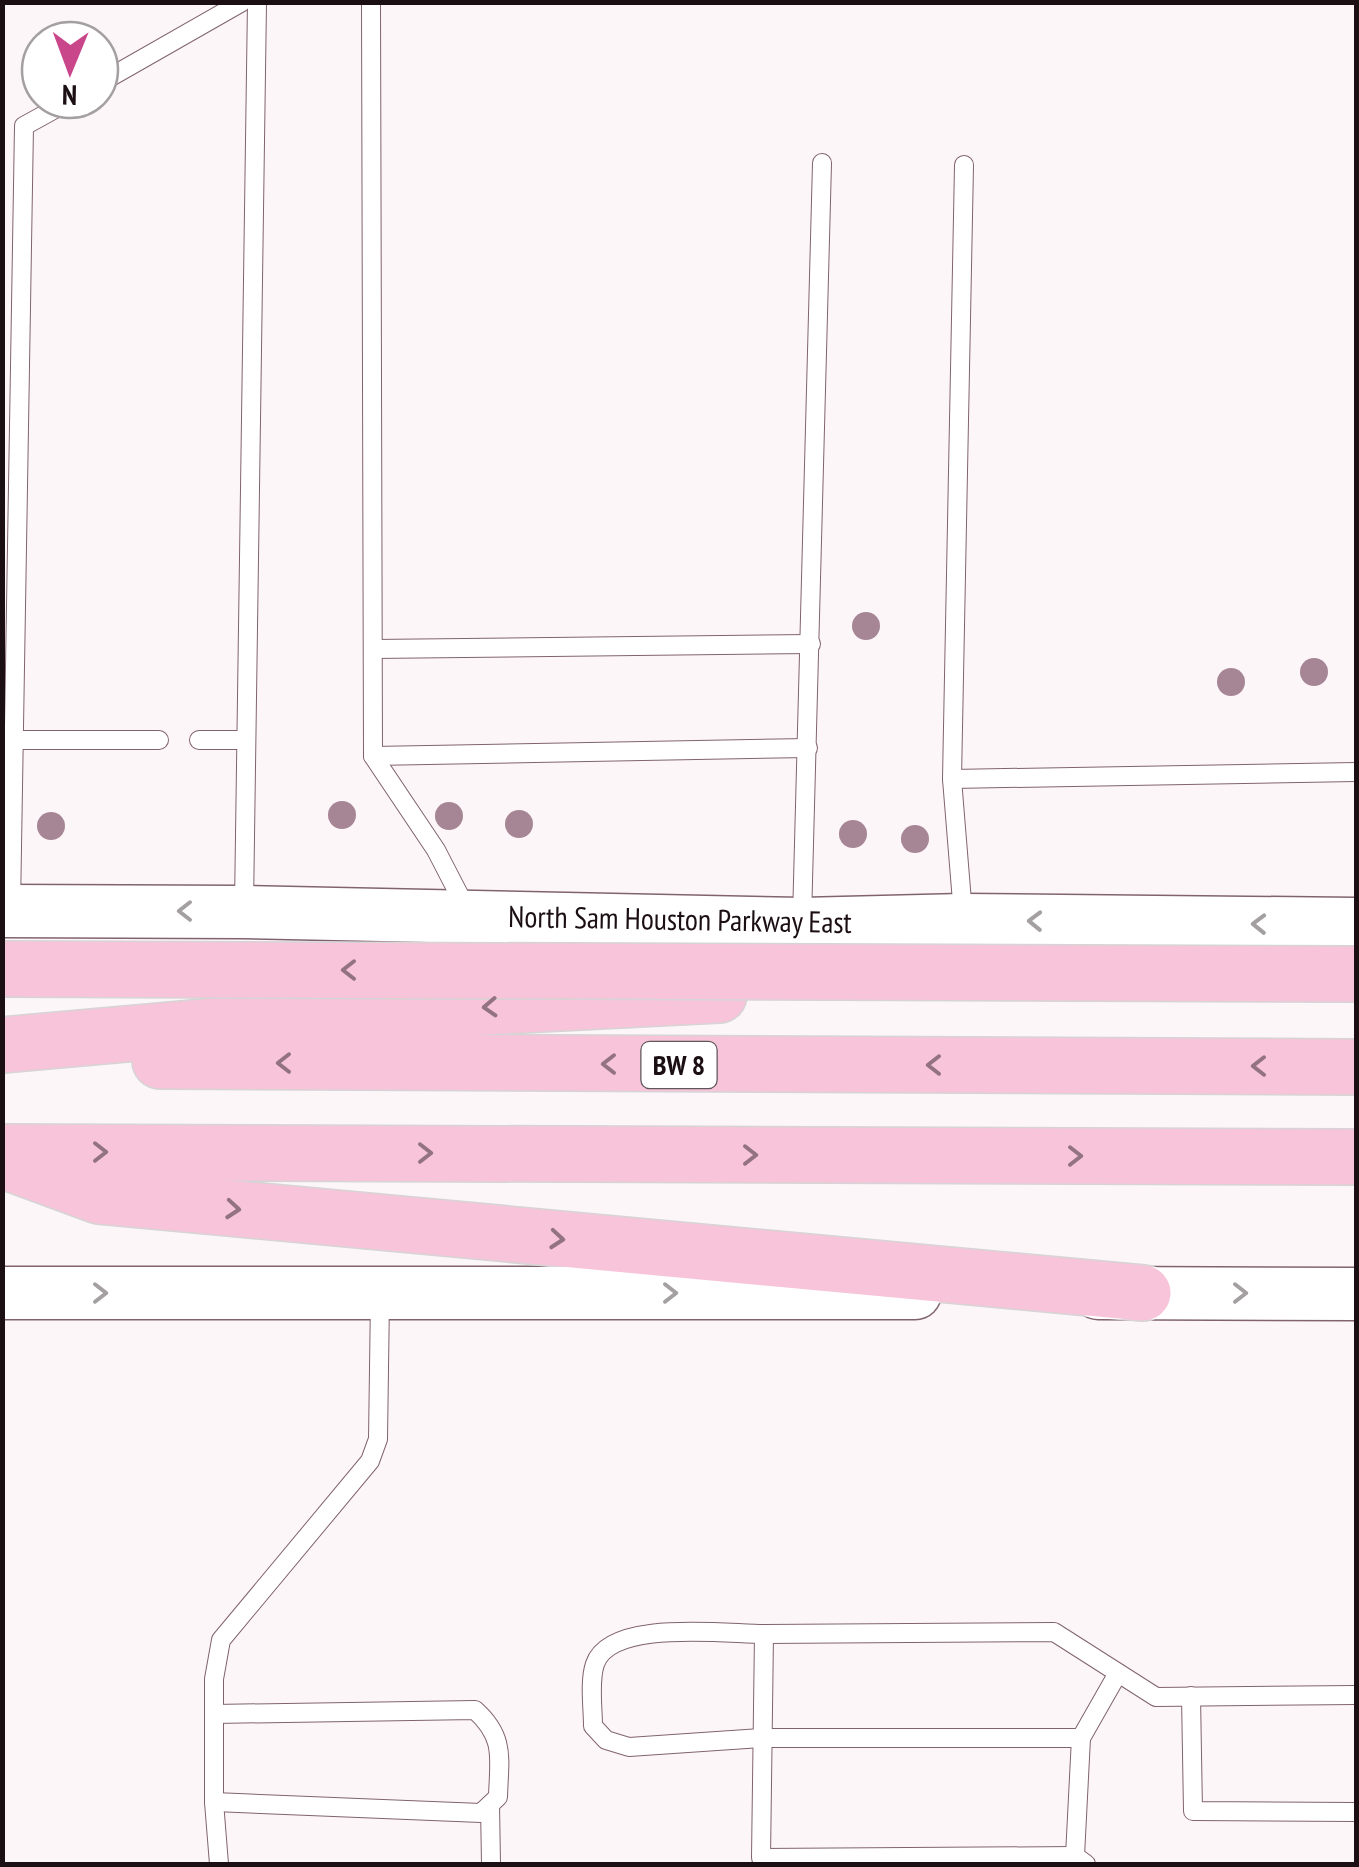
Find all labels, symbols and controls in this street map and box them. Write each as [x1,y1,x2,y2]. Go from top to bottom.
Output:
north arrow [20,20,120,120]
text: N [62,77,77,114]
street label: North Sam Houston Parkway East [508,896,853,941]
one-way arrow [176,900,192,922]
one-way arrow [1026,910,1042,932]
one-way arrow [1251,913,1266,935]
one-way arrow [341,959,356,981]
one-way arrow [482,996,498,1017]
road number: BW 8 [642,1042,716,1088]
one-way arrow [276,1053,292,1074]
one-way arrow [601,1053,616,1075]
one-way arrow [926,1054,942,1076]
one-way arrow [1251,1055,1266,1077]
one-way arrow [92,1141,108,1163]
one-way arrow [418,1142,433,1164]
one-way arrow [742,1144,758,1166]
one-way arrow [1068,1145,1083,1167]
one-way arrow [226,1197,242,1219]
one-way arrow [549,1227,565,1249]
one-way arrow [92,1282,108,1304]
one-way arrow [662,1282,678,1304]
one-way arrow [1233,1283,1249,1304]

